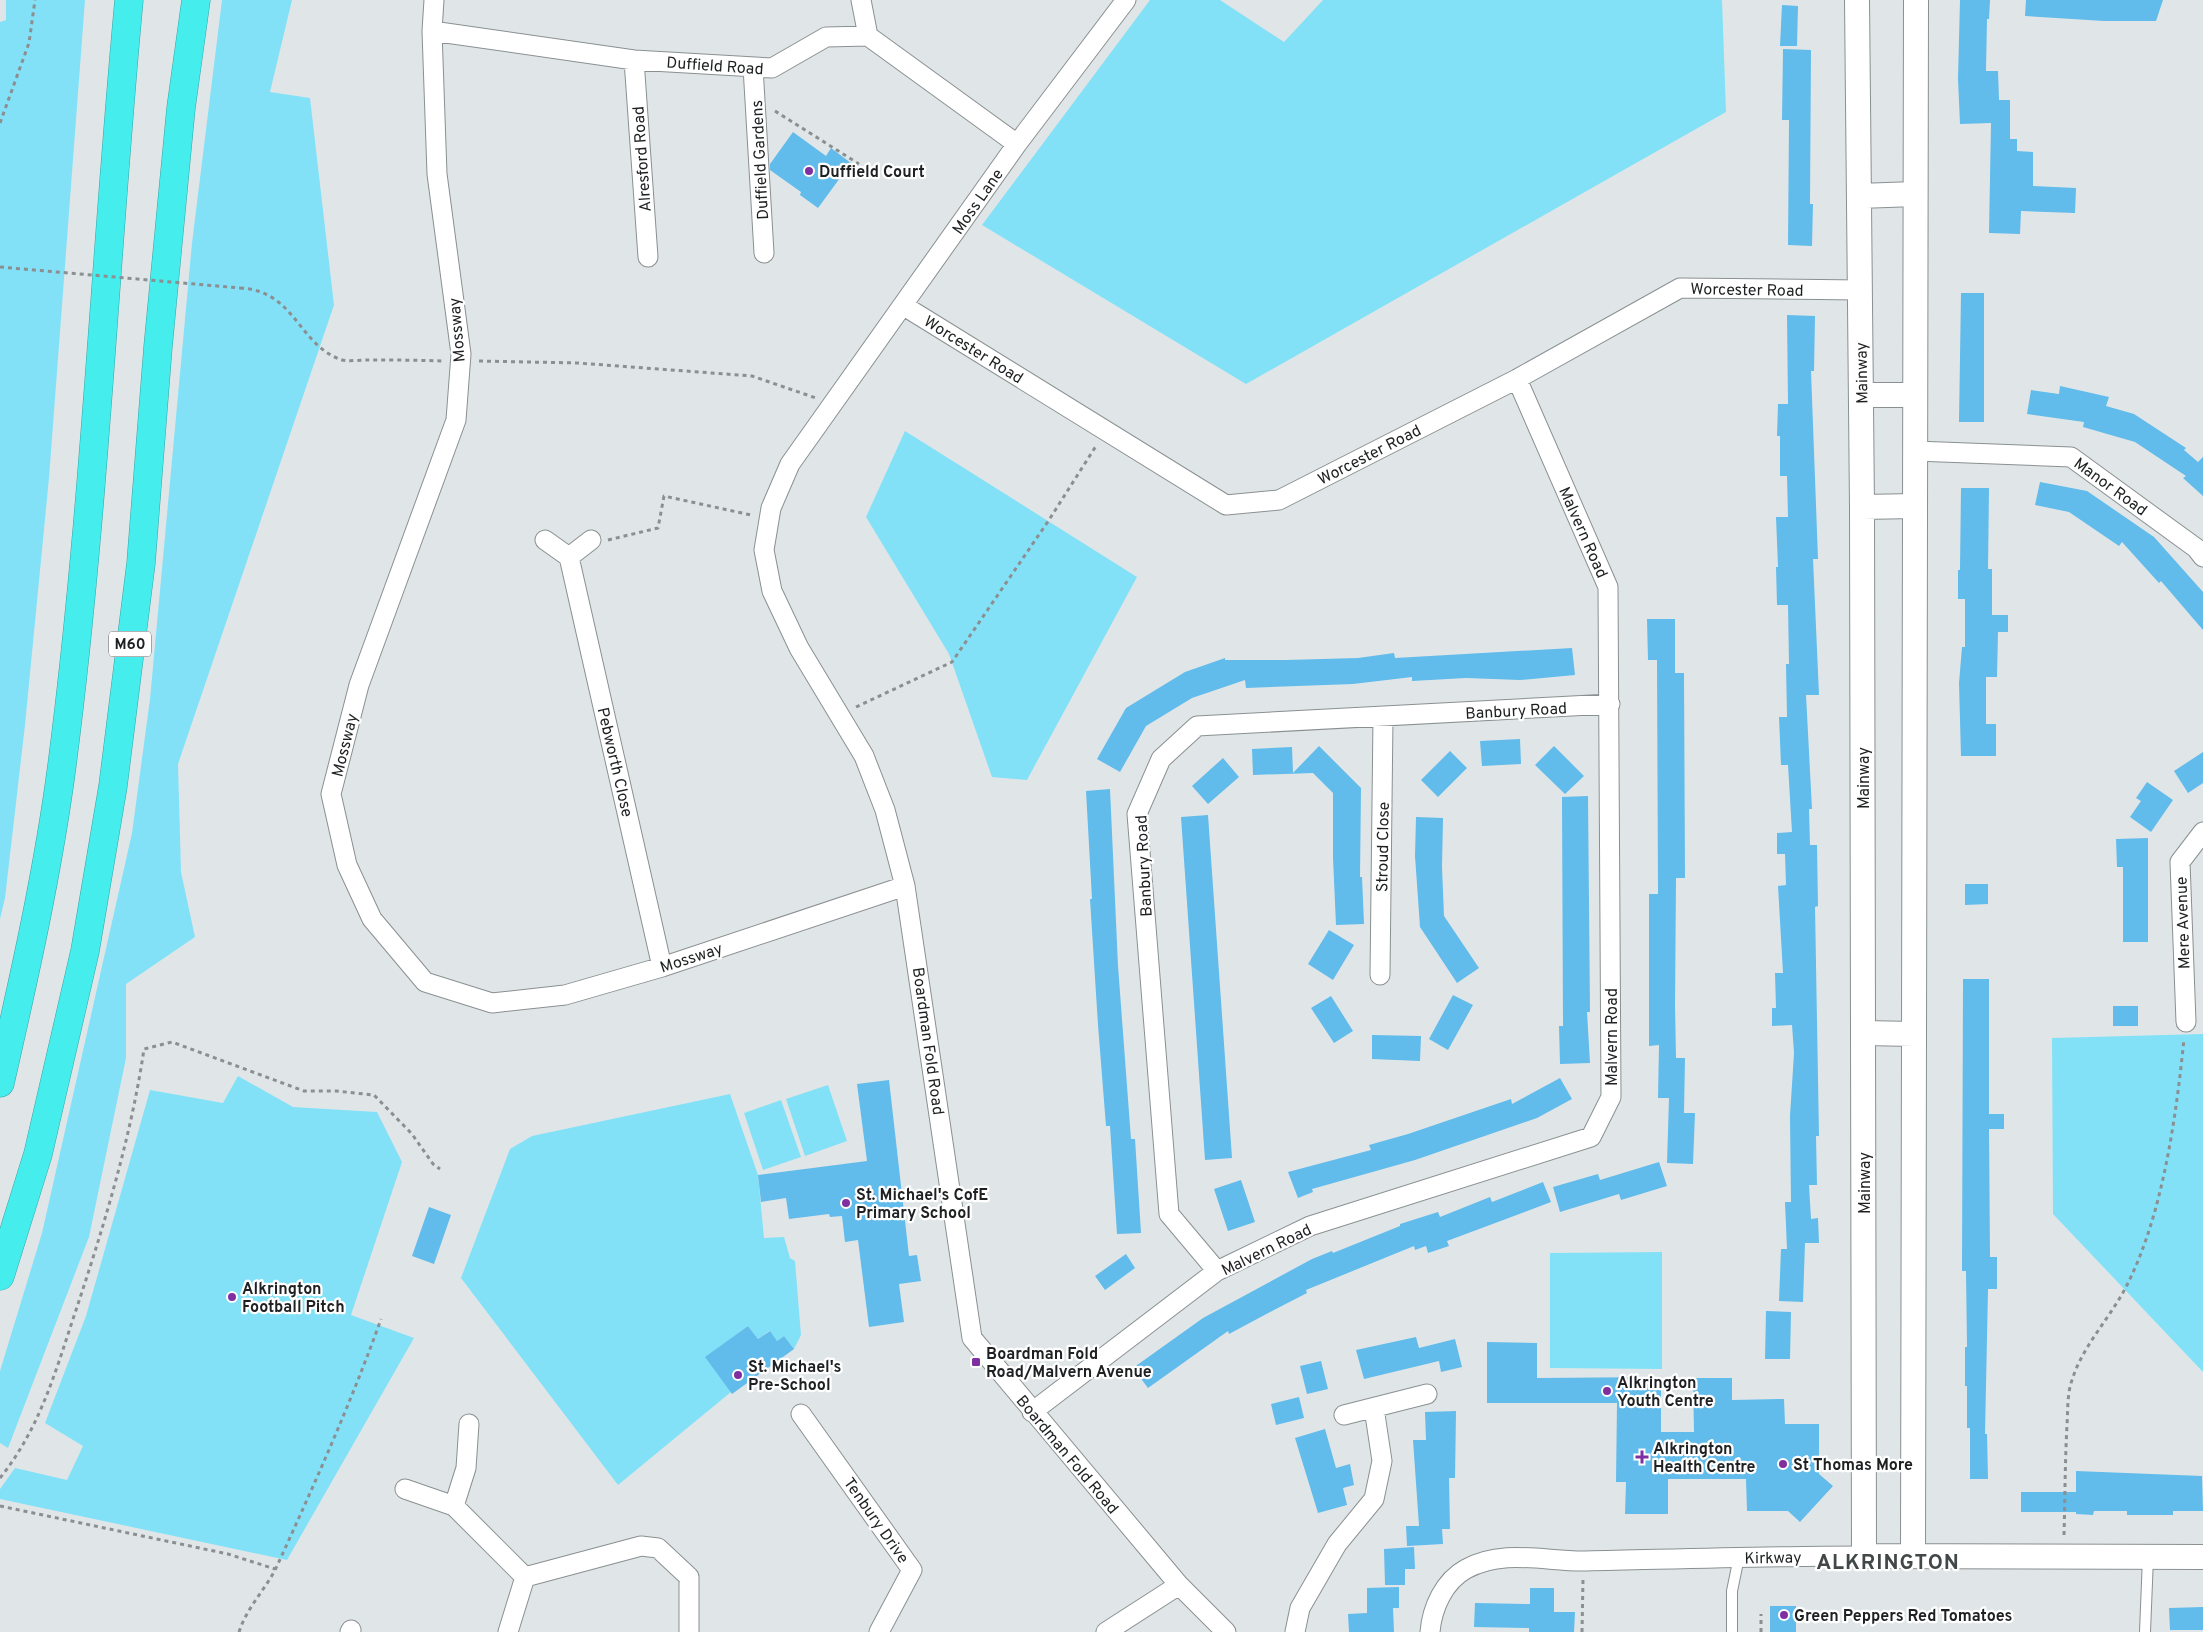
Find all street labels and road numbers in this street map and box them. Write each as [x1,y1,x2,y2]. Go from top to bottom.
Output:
street label: Duffield Road [666,54,764,80]
street label: Duffield Gardens [748,99,774,220]
street label: Alresford Road [629,105,657,212]
street label: Moss Lane [949,165,1009,239]
street label: Worcester Road [1690,280,1804,302]
street label: Mossway [445,297,471,363]
street label: Worcester Road [920,312,1026,389]
street label: Mainway [1852,342,1874,404]
street label: Worcester Road [1315,421,1425,490]
street label: Manor Road [2069,454,2151,521]
street label: Malvern Road [1553,484,1611,582]
road number: M60 [109,632,151,656]
street label: Banbury Road [1465,699,1568,725]
street label: Pebworth Close [592,706,636,819]
street label: Mossway [328,712,363,779]
street label: Mainway [1855,747,1875,809]
street label: Stroud Close [1373,802,1395,892]
street label: Banbury Road [1132,814,1158,917]
street label: Mere Avenue [2172,876,2196,970]
street label: Mossway [658,939,725,978]
street label: Boardman Fold Road [907,966,947,1116]
street label: Malvern Road [1603,988,1623,1086]
street label: Mainway [1856,1152,1876,1214]
street label: Malvern Road [1219,1220,1315,1281]
street label: Boardman Fold Road [1011,1392,1122,1519]
street label: Tenbury Drive [838,1474,912,1568]
street label: Kirkway [1744,1549,1802,1569]

